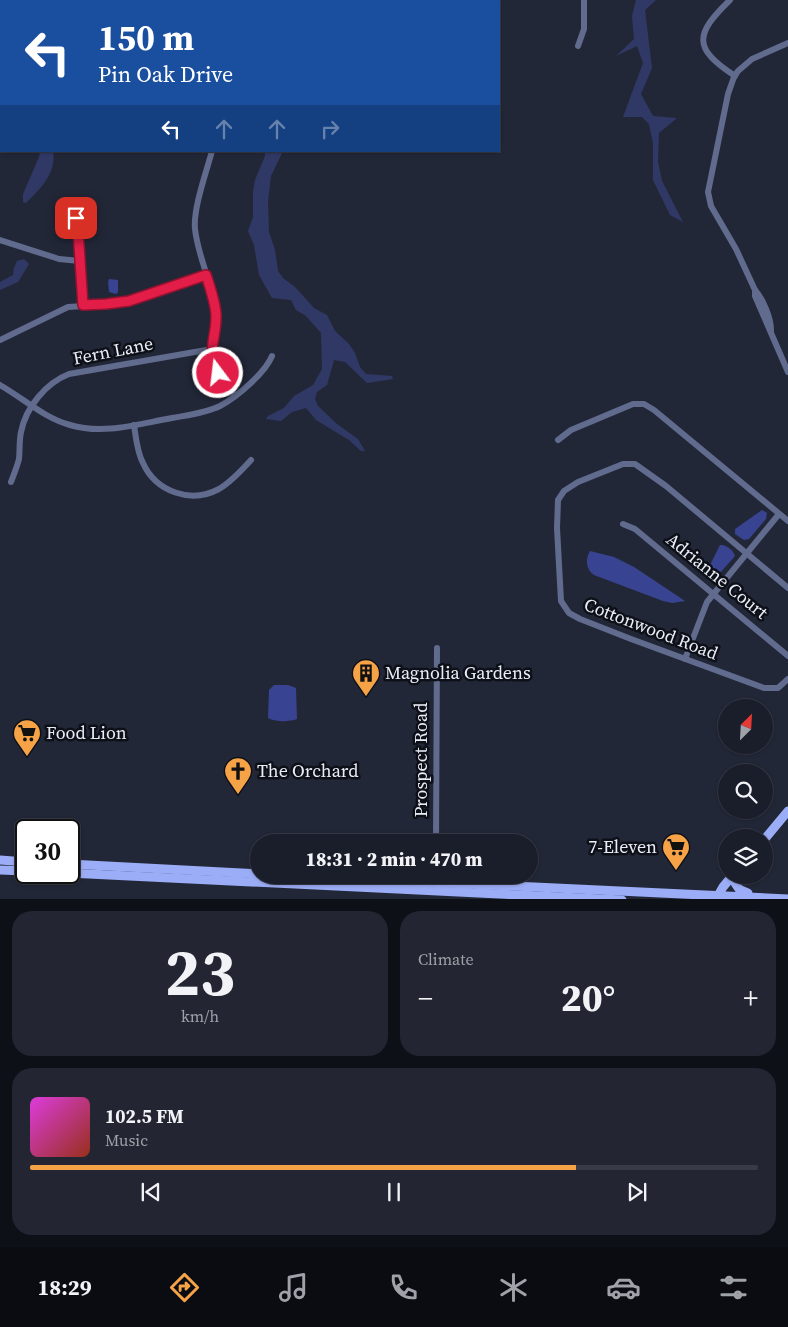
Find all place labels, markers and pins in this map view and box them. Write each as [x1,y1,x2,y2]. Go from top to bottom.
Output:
pin [55,197,97,239]
building icon: Magnolia Gardens [351,658,381,697]
place label: Magnolia Gardens [385,660,531,685]
supermarket icon: Food Lion [12,718,42,757]
place label: Food Lion [46,720,127,745]
church icon: The Orchard [223,756,253,795]
place label: The Orchard [257,758,358,783]
supermarket icon: 7-Eleven [661,832,691,871]
place label: 7-Eleven [588,834,657,859]

